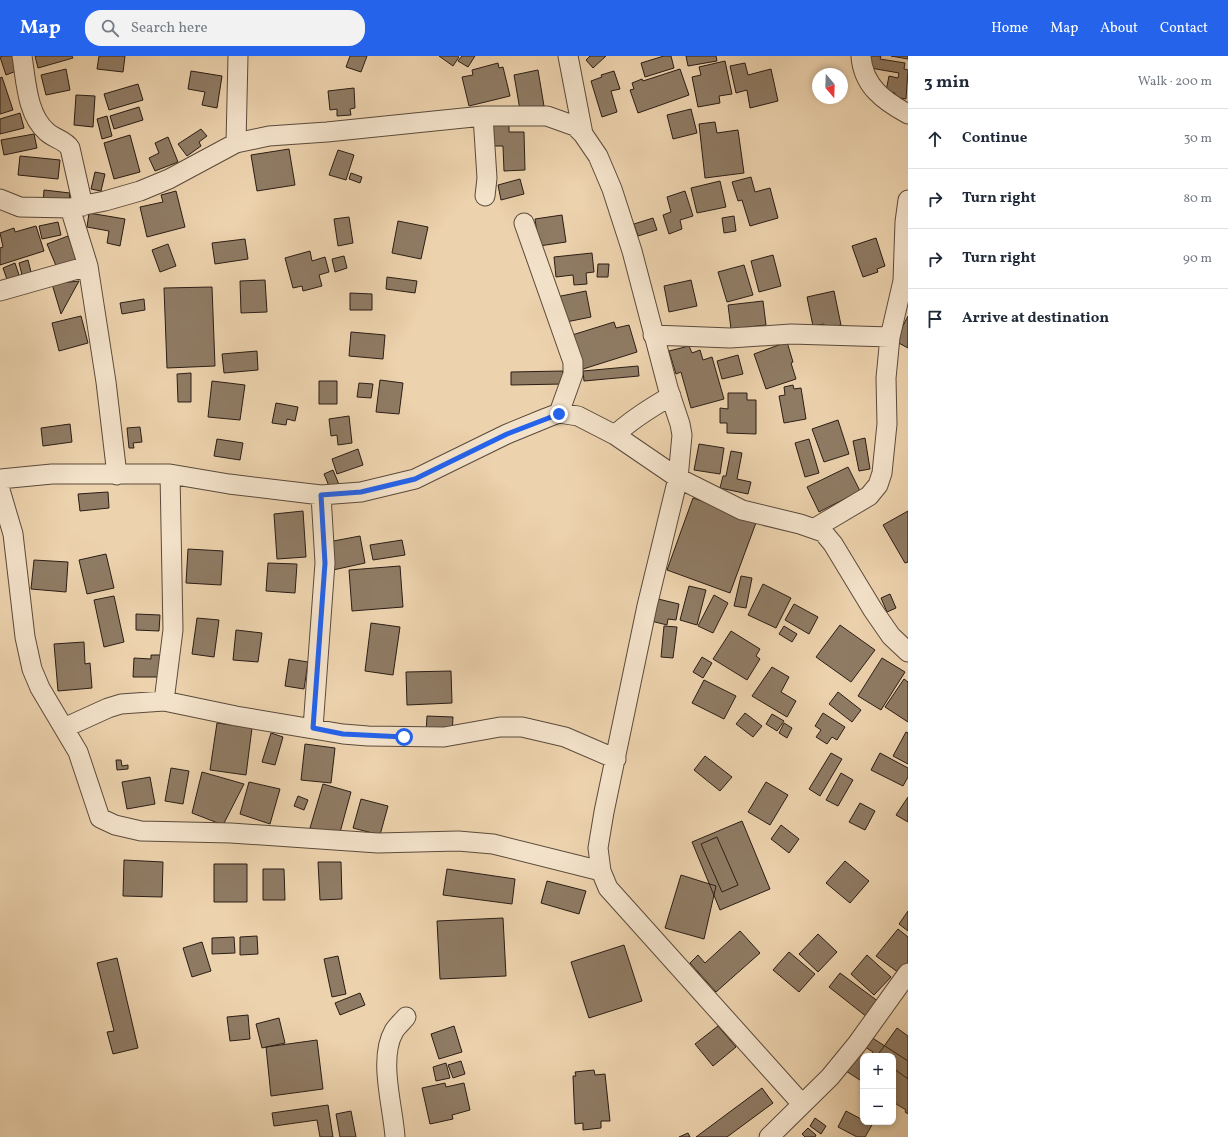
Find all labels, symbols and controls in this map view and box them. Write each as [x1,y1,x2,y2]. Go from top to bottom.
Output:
search box [85,10,365,46]
text: Map [20,15,61,41]
icon: search [99,17,121,39]
text: Search here [131,18,208,39]
text: Home [991,19,1028,38]
text: Map [1050,19,1078,38]
text: About [1100,19,1138,38]
text: Contact [1160,19,1208,38]
north arrow [812,68,848,104]
text: 3 min [924,71,970,94]
text: Walk · 200 m [1138,73,1212,91]
icon: ahead [924,128,946,150]
text: Continue [962,128,1027,149]
text: 30 m [1184,130,1212,148]
icon: right [924,188,946,210]
text: Turn right [962,188,1036,209]
text: 80 m [1183,190,1212,208]
icon: right [924,248,946,270]
text: Turn right [962,248,1036,269]
text: 90 m [1183,250,1212,268]
icon: arrive [924,308,946,330]
text: Arrive at destination [962,308,1109,329]
route end [550,405,568,423]
route start [395,728,413,746]
map controls [860,1053,896,1125]
button: + [860,1053,896,1089]
button: − [860,1089,896,1125]

